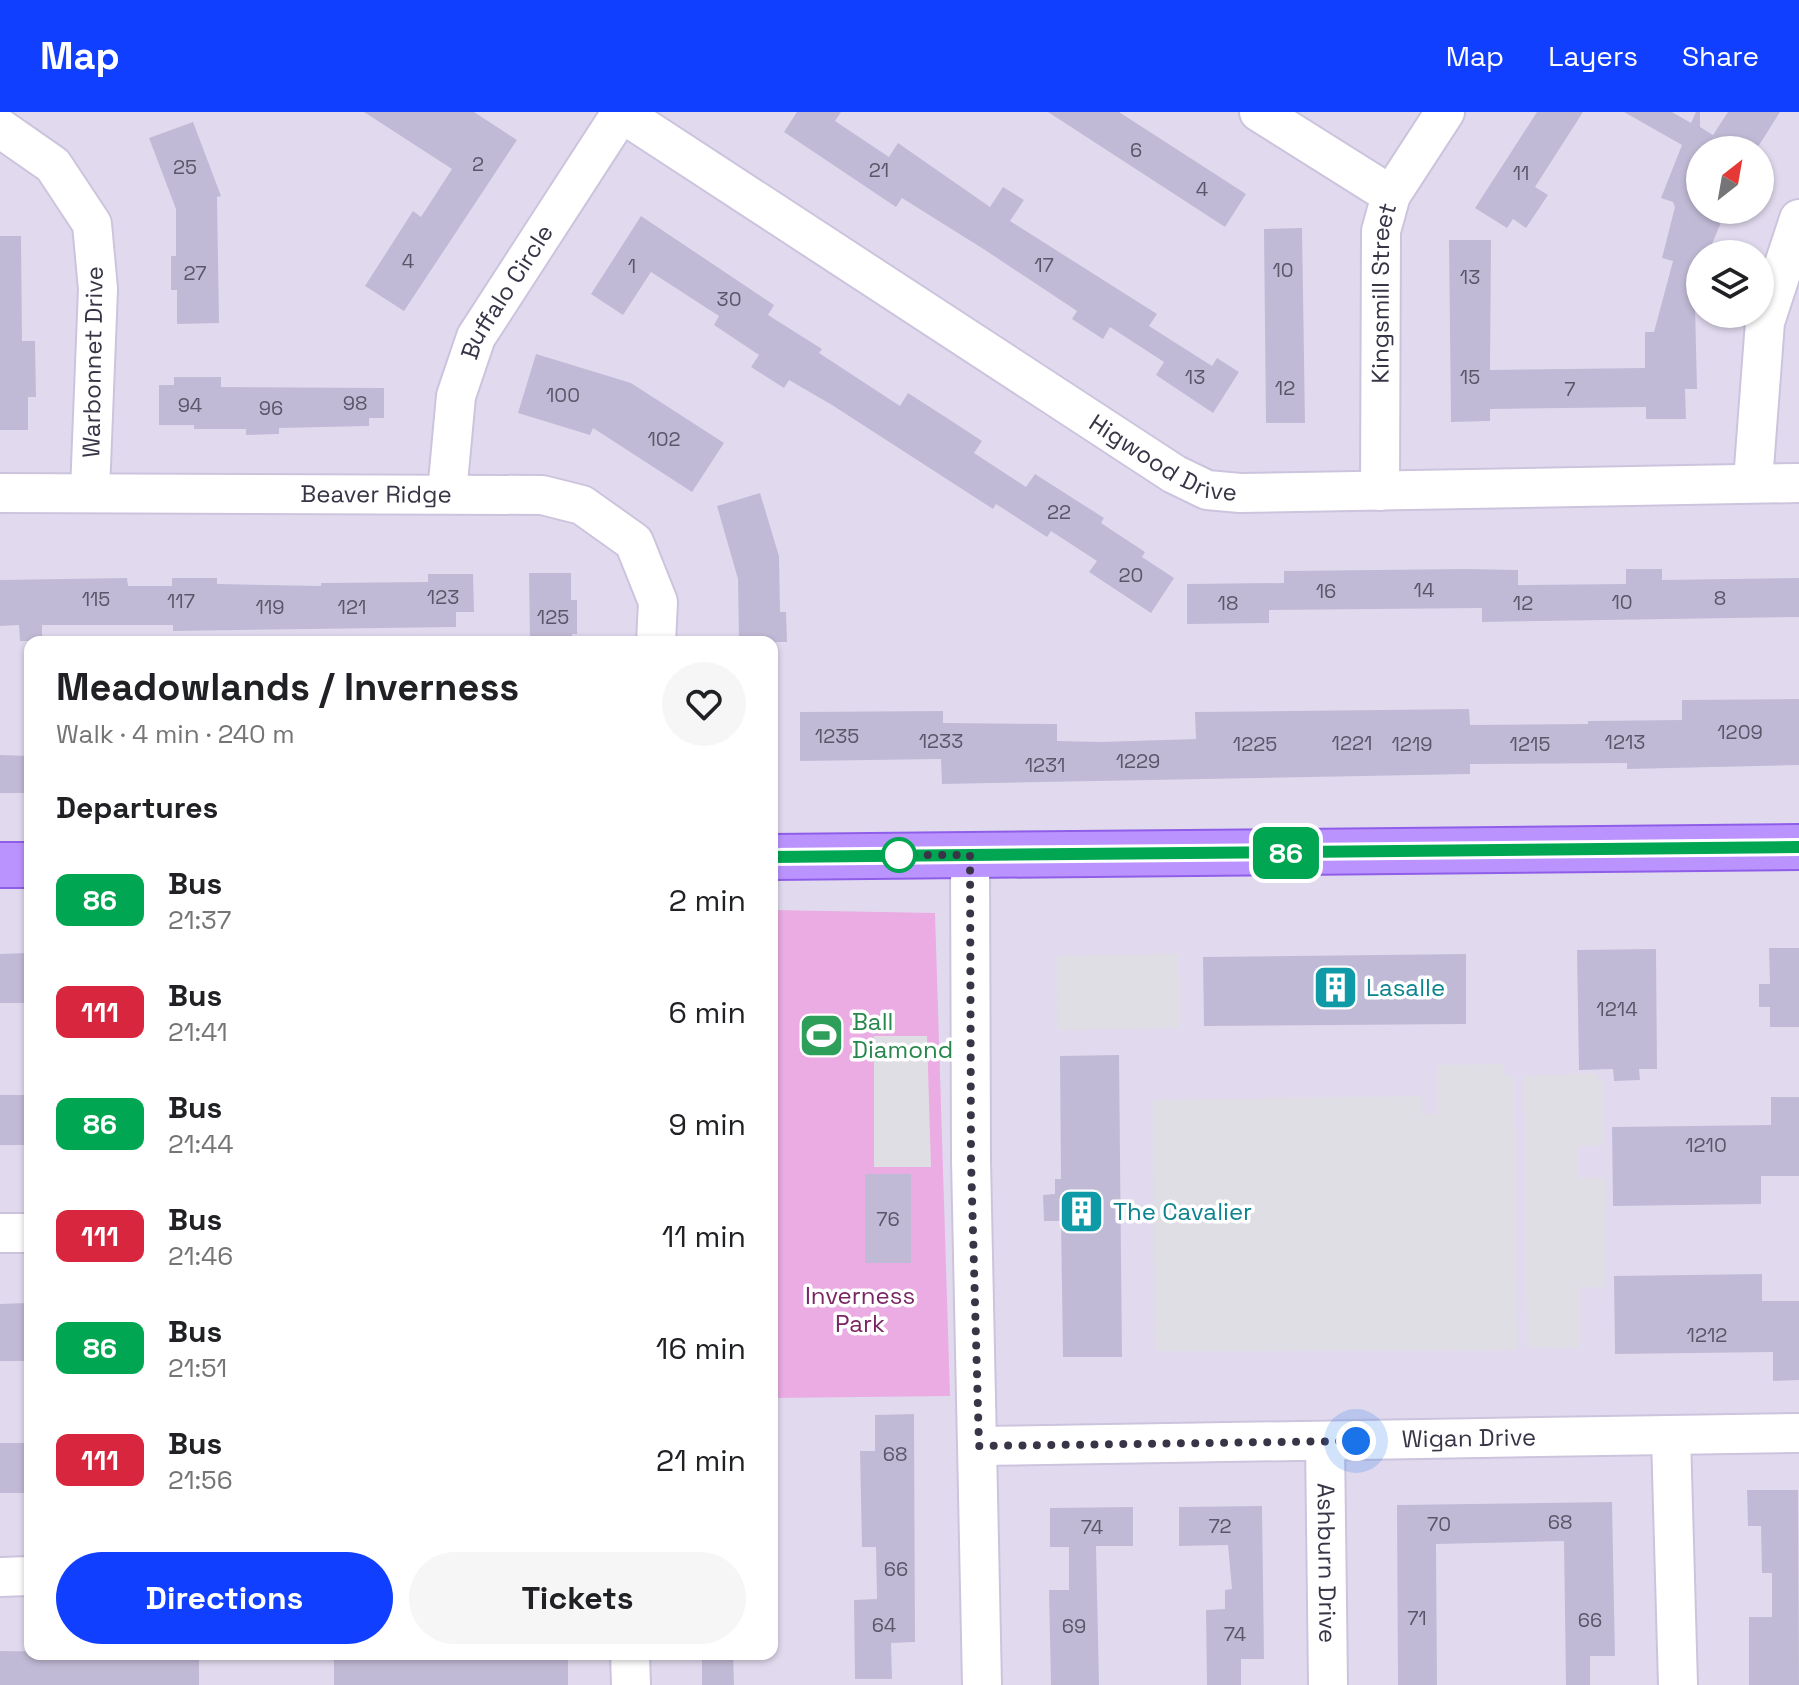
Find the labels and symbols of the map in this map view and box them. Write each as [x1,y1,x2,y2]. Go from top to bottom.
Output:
north arrow [1686,136,1774,224]
house number: 6 [1130,137,1142,163]
house number: 2 [472,151,484,177]
house number: 25 [173,154,197,180]
house number: 21 [869,157,889,183]
house number: 11 [1513,160,1529,186]
house number: 4 [1196,176,1208,202]
street label: Kingsmill Street [1364,199,1403,384]
street label: Buffalo Circle [454,218,560,363]
house number: 4 [402,248,414,274]
house number: 17 [1034,252,1054,278]
house number: 1 [628,253,636,279]
house number: 10 [1272,257,1294,283]
house number: 27 [183,260,207,286]
house number: 13 [1460,264,1480,290]
street label: Warbonnet Drive [75,266,110,458]
house number: 30 [717,286,741,312]
house number: 13 [1185,364,1205,390]
house number: 15 [1460,364,1480,390]
house number: 12 [1275,375,1295,401]
house number: 7 [1564,376,1576,402]
house number: 100 [546,382,580,408]
house number: 98 [343,390,367,416]
house number: 94 [178,392,202,418]
house number: 96 [259,395,283,421]
street label: Higwood Drive [1084,407,1238,508]
house number: 102 [647,426,681,452]
street label: Beaver Ridge [300,478,452,510]
house number: 22 [1047,499,1071,525]
house number: 20 [1119,562,1143,588]
house number: 14 [1414,577,1434,603]
house number: 16 [1316,578,1336,604]
house number: 123 [427,584,459,610]
house number: 8 [1714,585,1726,611]
house number: 115 [82,586,110,612]
house number: 117 [167,588,195,614]
house number: 10 [1611,589,1633,615]
house number: 18 [1218,590,1238,616]
house number: 12 [1513,590,1533,616]
house number: 119 [256,594,284,620]
house number: 121 [338,594,366,620]
house number: 125 [537,604,569,630]
house number: 1209 [1717,719,1763,745]
house number: 1235 [815,723,859,749]
house number: 1233 [919,728,963,754]
house number: 1213 [1605,729,1645,755]
house number: 1221 [1332,730,1372,756]
house number: 1225 [1233,731,1277,757]
house number: 1219 [1391,731,1433,757]
house number: 1215 [1510,731,1550,757]
house number: 1229 [1116,748,1160,774]
house number: 1231 [1025,752,1065,778]
line badge: 86 [1250,827,1322,879]
unlabelled marker [882,838,916,872]
building icon: Lasalle [1311,964,1359,1012]
place label: Lasalle [1366,972,1445,1003]
house number: 1214 [1596,996,1638,1022]
place label: Ball Diamond [852,1006,953,1065]
sports icon: Ball Diamond [797,1012,845,1060]
house number: 1210 [1685,1132,1727,1158]
building icon: The Cavalier [1058,1188,1106,1236]
place label: The Cavalier [1113,1196,1252,1227]
house number: 76 [876,1206,900,1232]
park label: Inverness Park [805,1280,915,1339]
house number: 1212 [1687,1322,1727,1348]
your location [1336,1421,1376,1461]
street label: Wigan Drive [1401,1421,1536,1454]
house number: 68 [883,1441,907,1467]
street label: Ashburn Drive [1311,1483,1343,1643]
house number: 68 [1548,1509,1572,1535]
house number: 70 [1427,1511,1451,1537]
house number: 72 [1208,1513,1232,1539]
house number: 74 [1081,1514,1103,1540]
house number: 66 [884,1556,908,1582]
house number: 71 [1407,1605,1427,1631]
house number: 66 [1578,1607,1602,1633]
house number: 64 [872,1612,896,1638]
house number: 69 [1062,1613,1086,1639]
house number: 74 [1224,1621,1246,1647]

